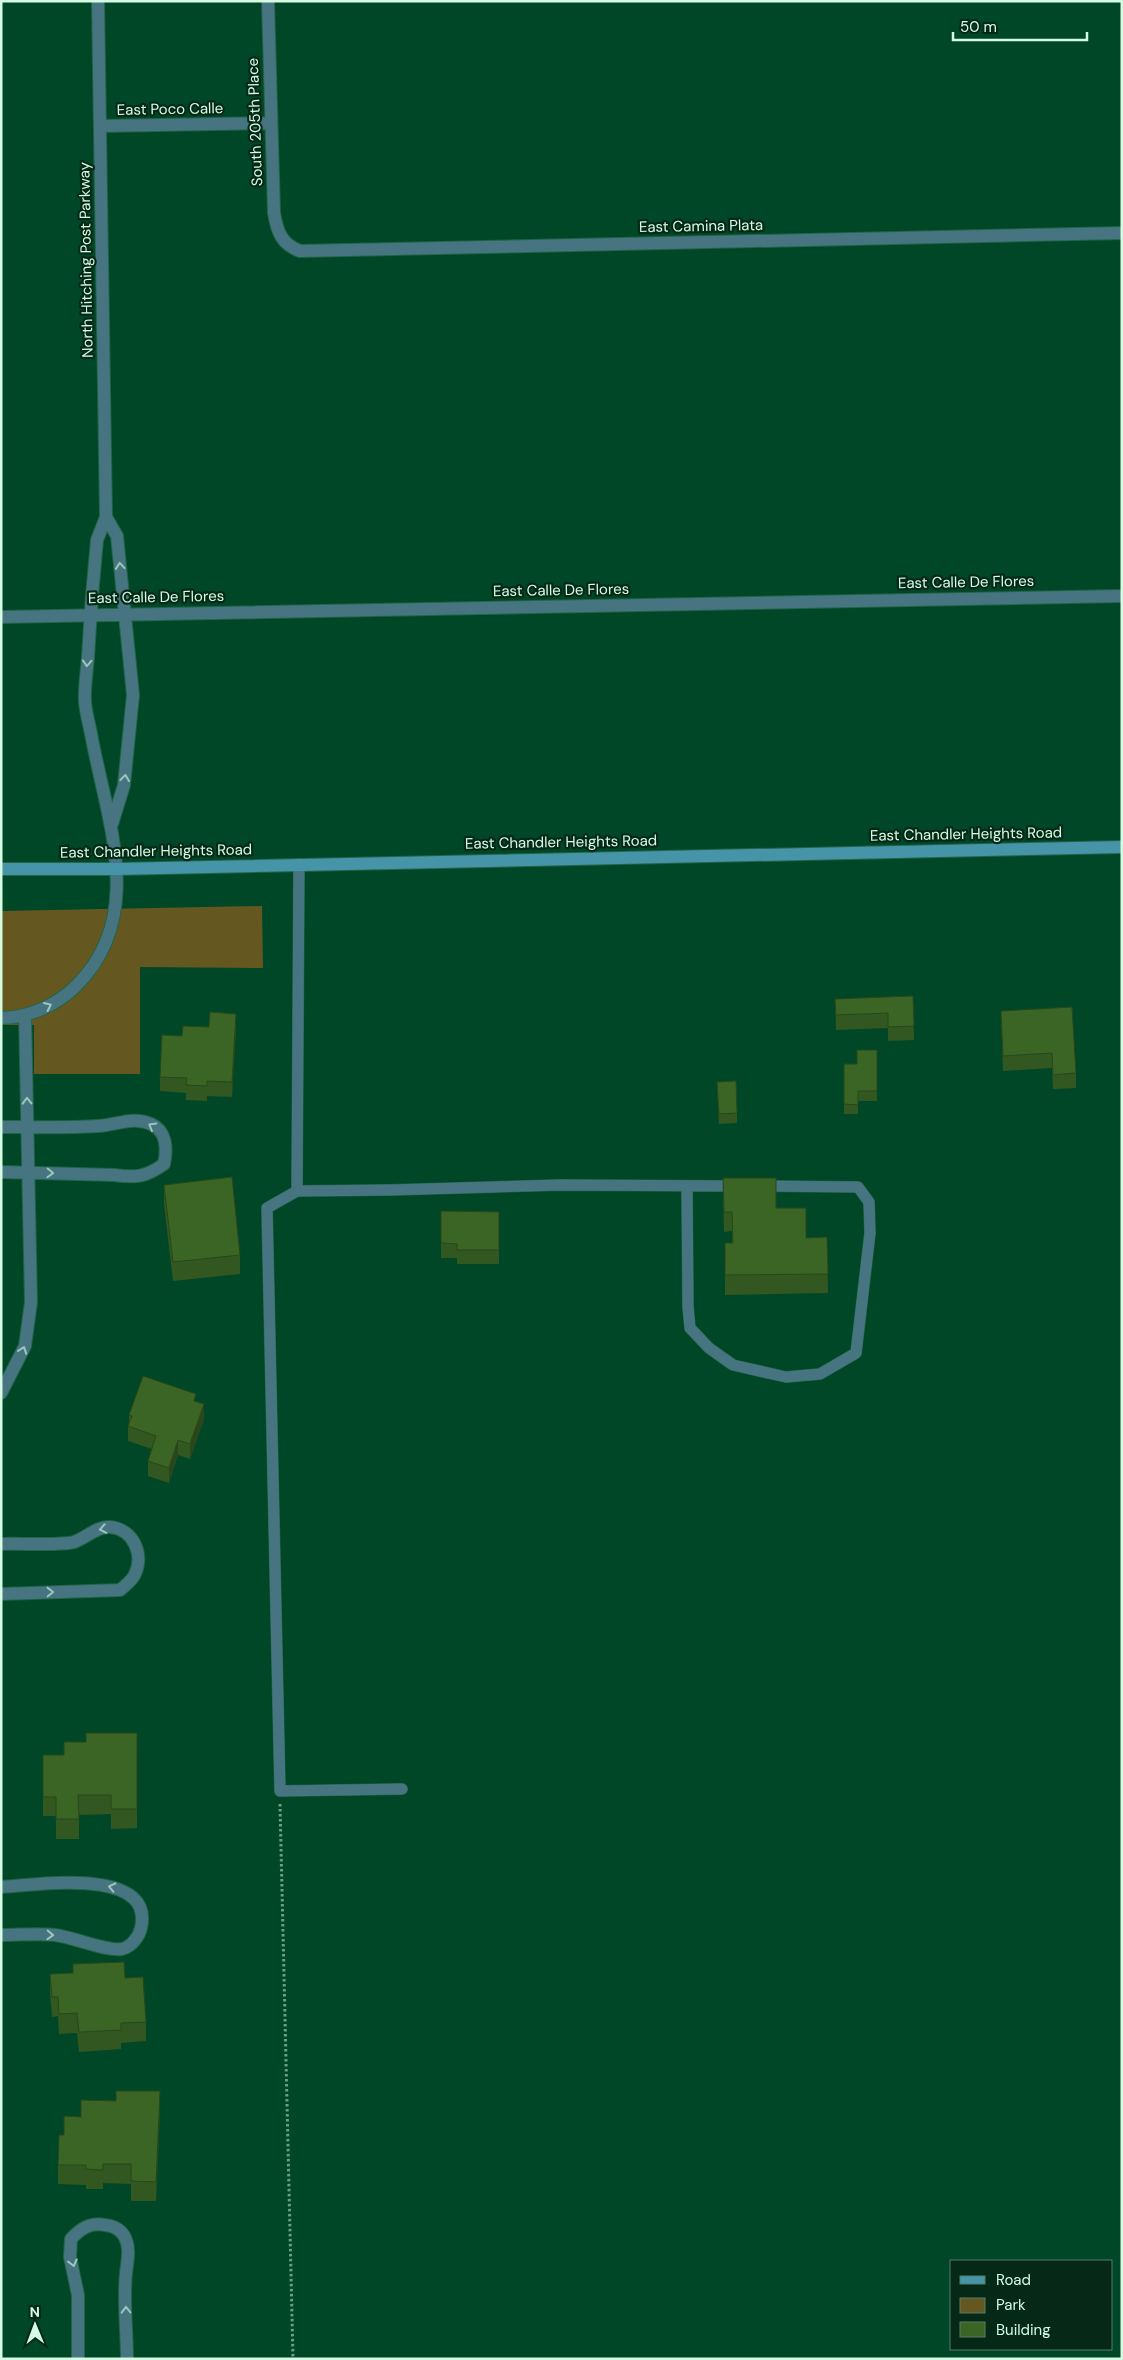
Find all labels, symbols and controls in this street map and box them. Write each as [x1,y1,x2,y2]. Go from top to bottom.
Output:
scale bar [953,10,1087,42]
text: 50 m [960,17,997,37]
street label: South 205th Place [243,57,267,187]
street label: East Poco Calle [117,98,223,120]
street label: North Hitching Post Parkway [74,161,98,358]
street label: East Camina Plata [639,215,763,237]
one-way arrow [115,561,126,569]
street label: East Calle De Flores [898,571,1034,593]
street label: East Calle De Flores [493,579,629,601]
street label: East Calle De Flores [88,586,224,608]
one-way arrow [82,660,93,668]
one-way arrow [119,774,130,782]
street label: East Chandler Heights Road [870,822,1062,846]
street label: East Chandler Heights Road [465,830,657,854]
street label: East Chandler Heights Road [60,839,252,863]
one-way arrow [43,1002,52,1012]
one-way arrow [21,1097,32,1105]
one-way arrow [149,1123,158,1133]
one-way arrow [46,1168,54,1178]
one-way arrow [17,1346,27,1354]
one-way arrow [99,1524,107,1534]
one-way arrow [46,1587,54,1598]
one-way arrow [107,1883,116,1893]
one-way arrow [46,1930,54,1940]
one-way arrow [67,2259,77,2267]
legend [950,2260,1113,2350]
text: Road [996,2270,1031,2290]
text: Park [996,2295,1026,2315]
north arrow [10,2300,60,2350]
text: N [30,2303,40,2321]
one-way arrow [121,2306,131,2314]
text: Building [996,2320,1051,2340]

